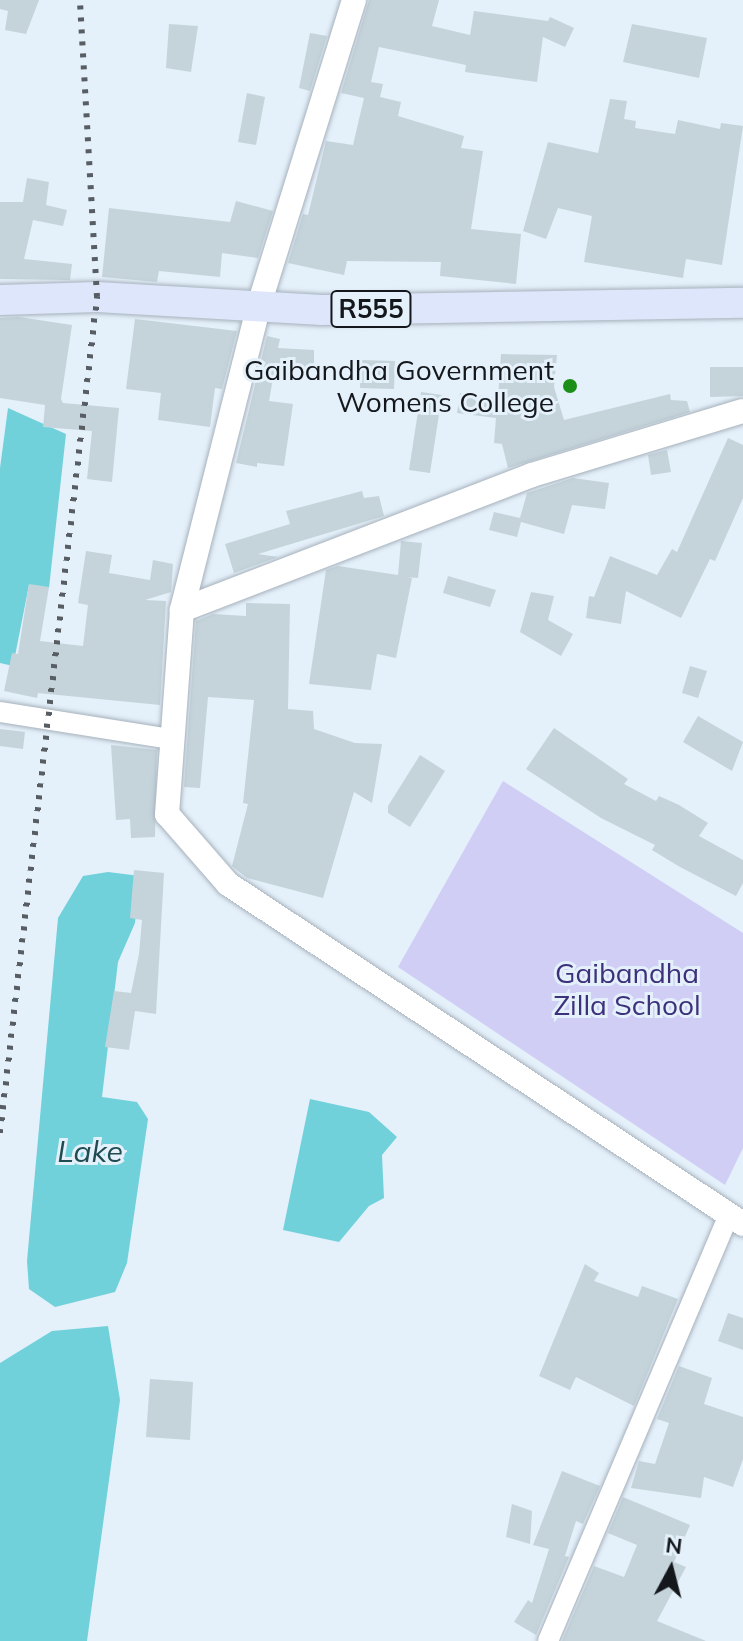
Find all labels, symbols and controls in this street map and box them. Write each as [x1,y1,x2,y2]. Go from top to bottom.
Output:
road number: R555 [329,287,413,331]
place label: Gaibandha Government Womens College [244,353,554,419]
marker: Gaibandha Government Womens College [561,377,579,395]
park label: Gaibandha Zilla School [553,956,701,1022]
water label: Lake [57,1133,123,1169]
north arrow [631,1529,711,1609]
text: N [664,1530,684,1560]

